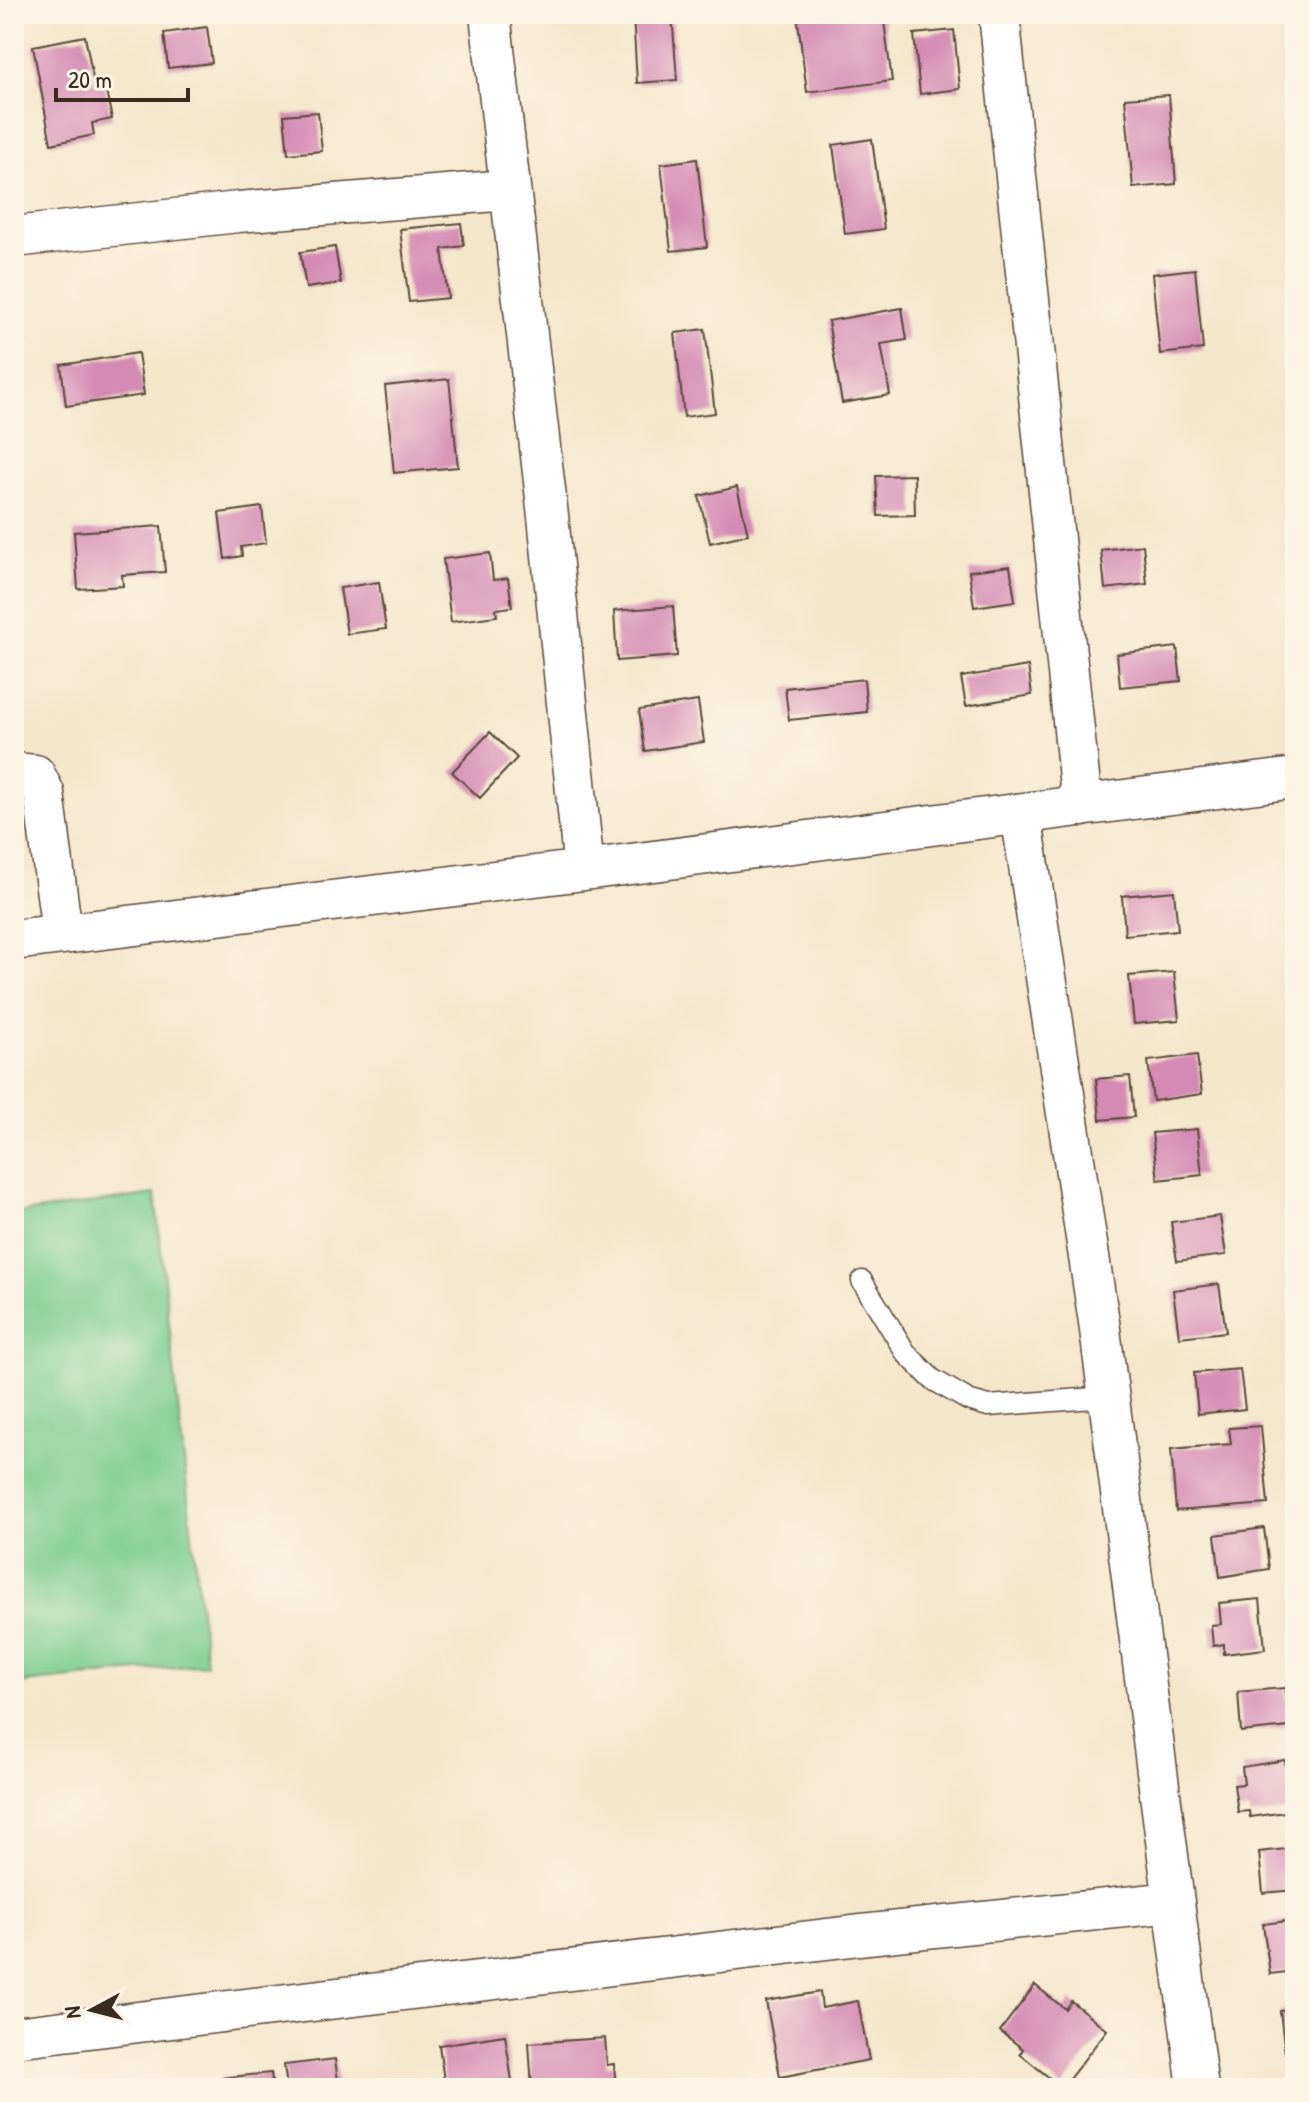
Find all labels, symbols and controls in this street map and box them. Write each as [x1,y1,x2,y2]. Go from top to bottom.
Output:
scale bar [56,52,188,102]
text: 20 m [68,63,112,95]
north arrow [52,1970,132,2050]
text: N [57,2005,88,2020]

